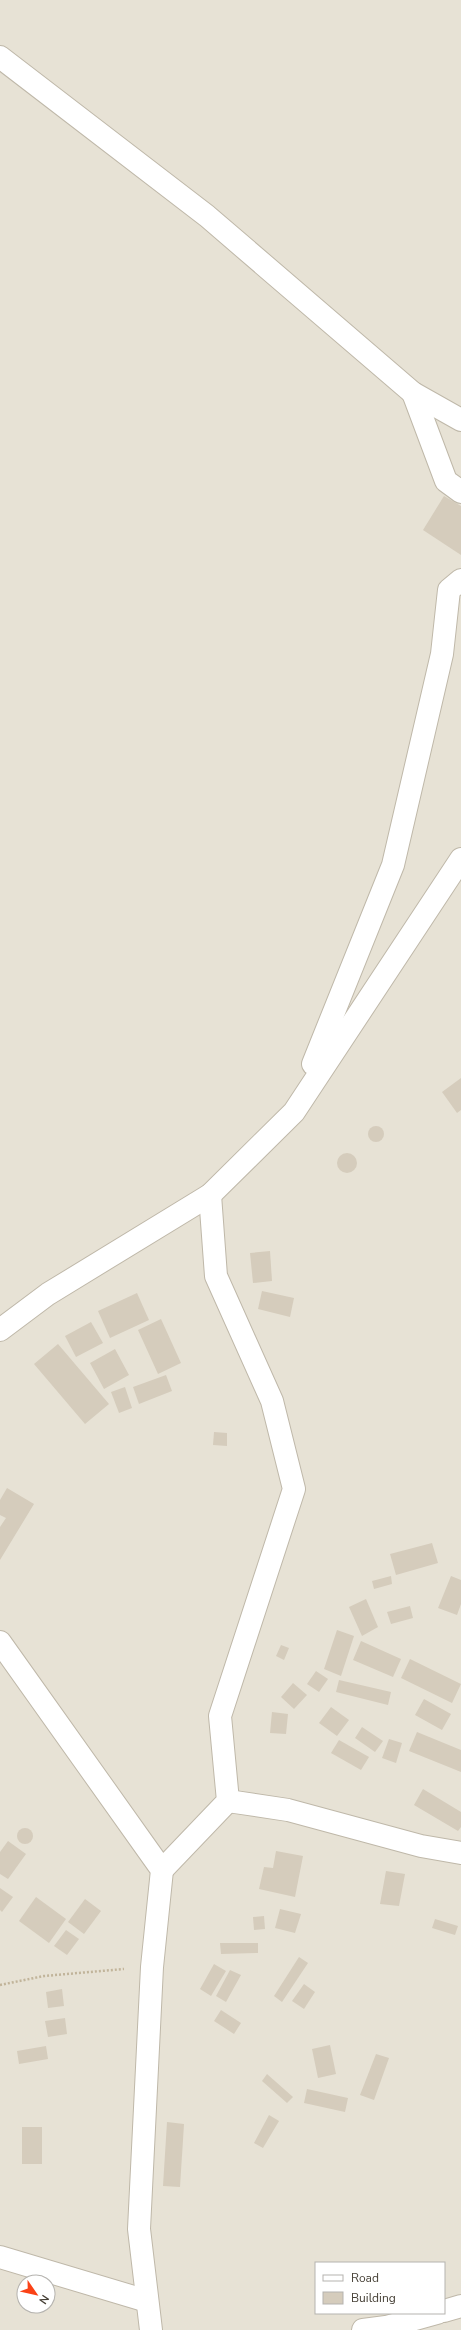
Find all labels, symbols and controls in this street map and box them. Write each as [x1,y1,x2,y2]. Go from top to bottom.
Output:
legend [315,2262,445,2314]
text: Road [351,2270,379,2286]
north arrow [16,2274,56,2314]
text: Building [351,2290,396,2306]
text: N [35,2292,52,2307]

